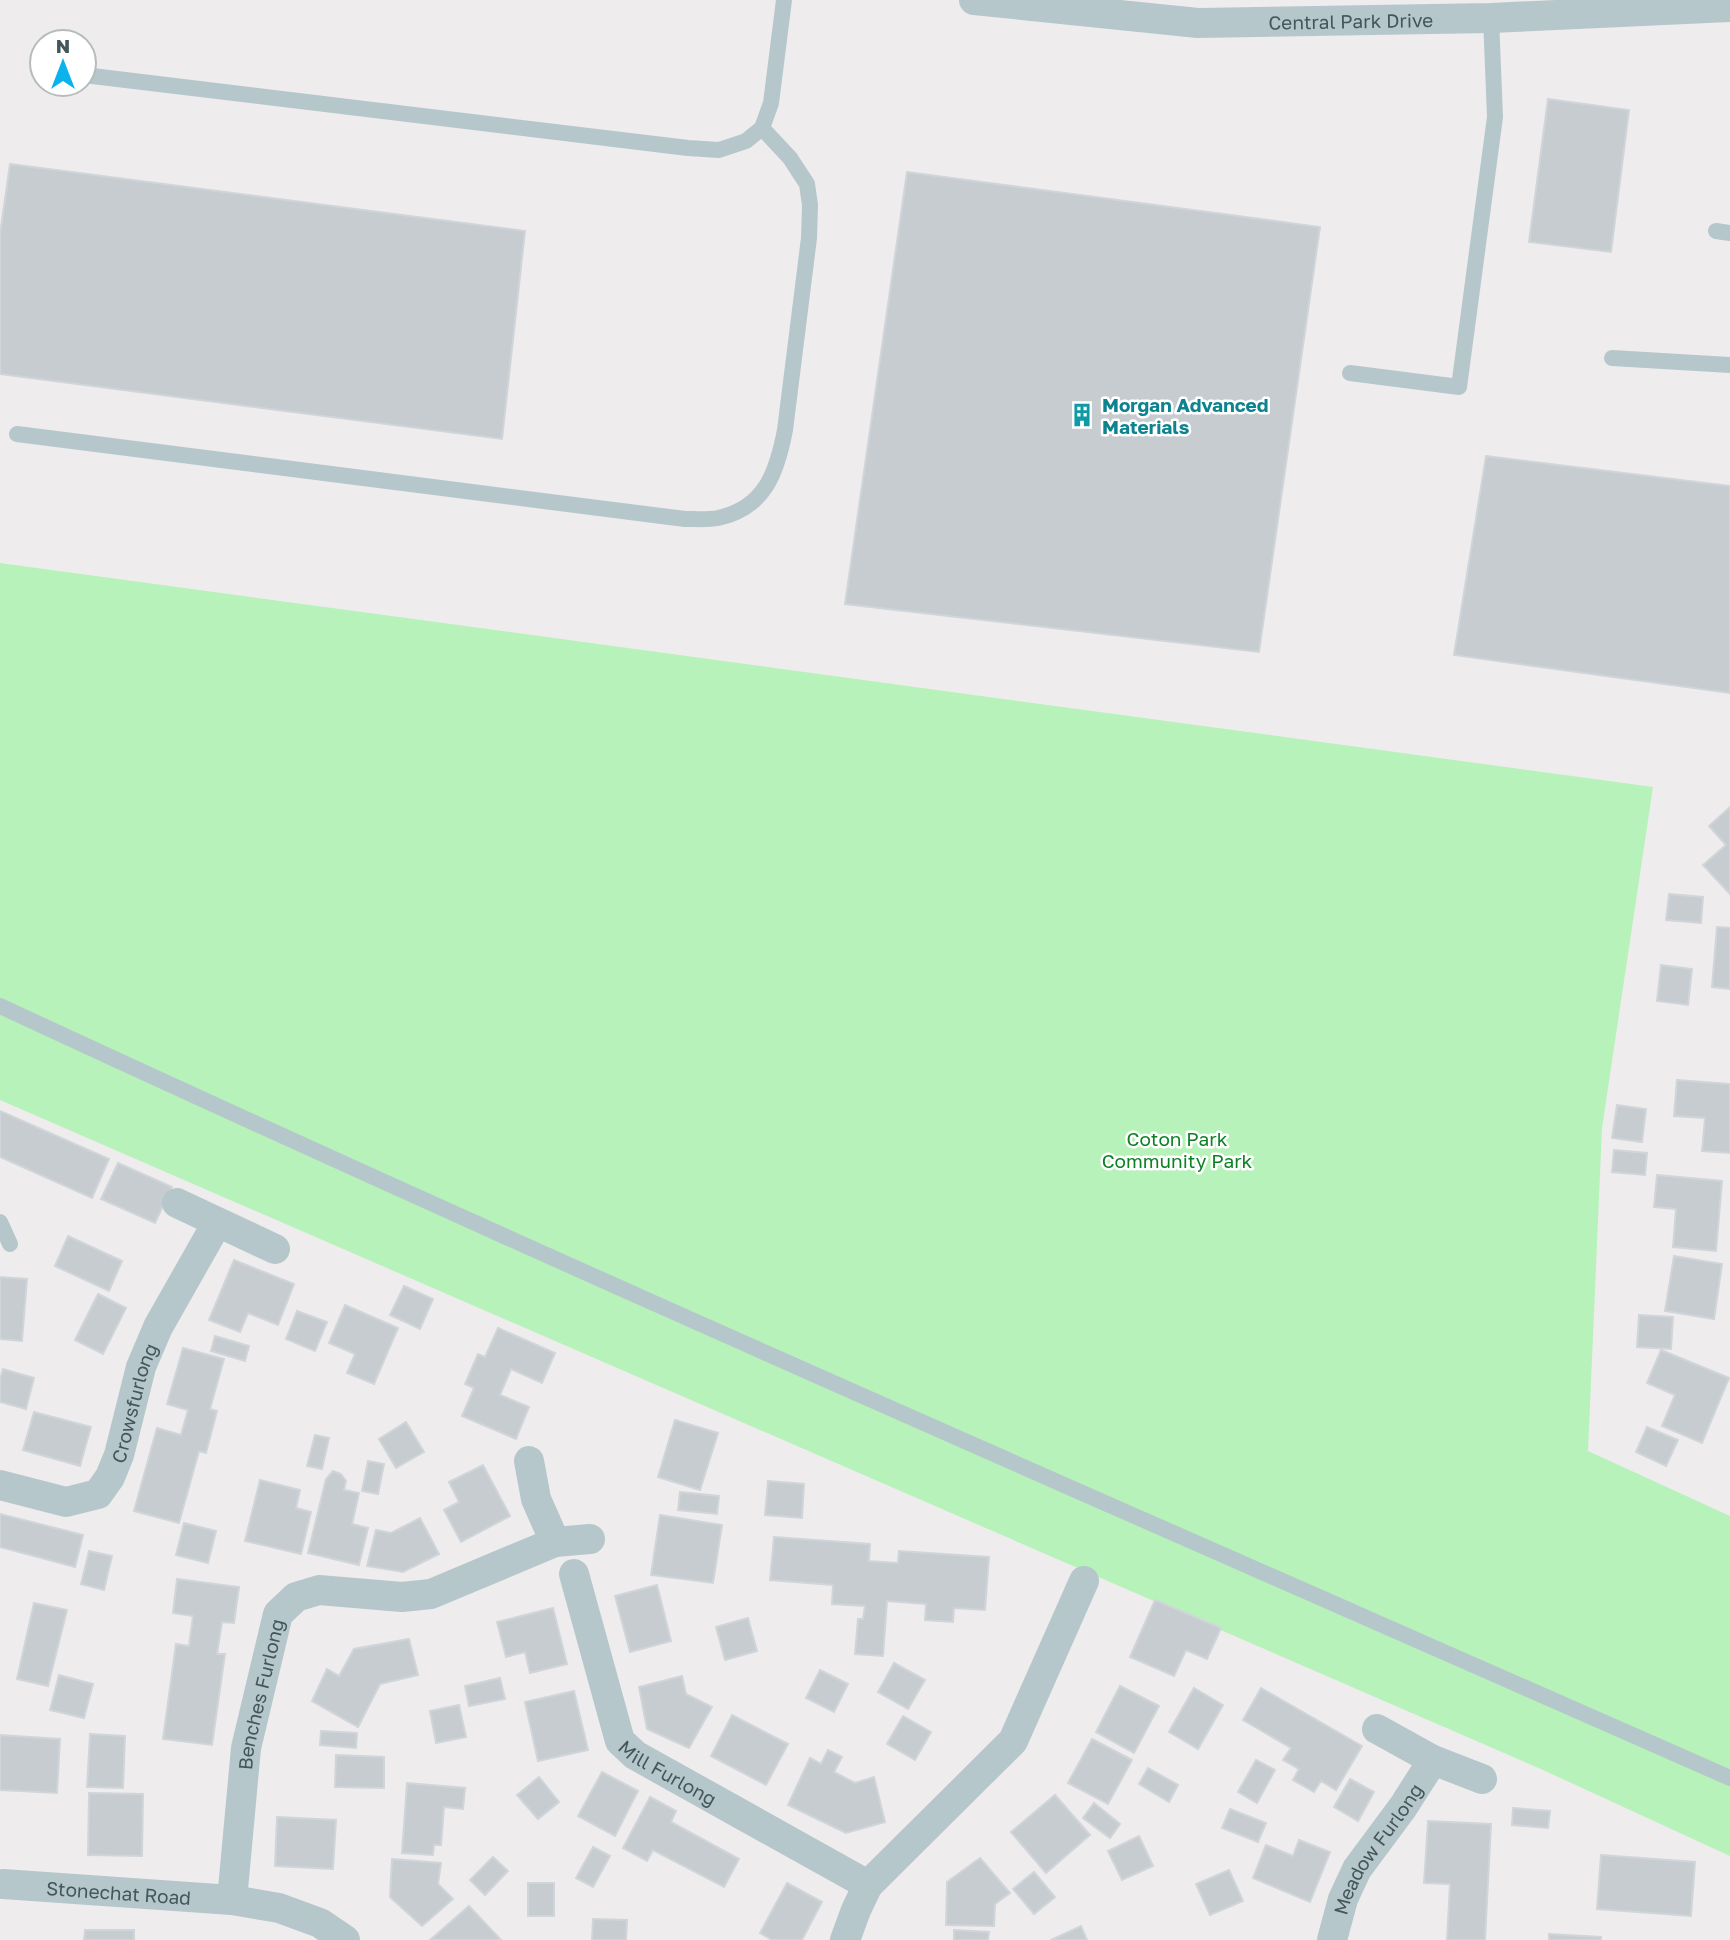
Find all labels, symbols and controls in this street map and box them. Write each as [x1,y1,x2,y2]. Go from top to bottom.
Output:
street label: Central Park Drive [1268,7,1433,33]
north arrow [28,28,98,98]
text: N [56,34,70,57]
place label: Morgan Advanced Materials [1102,393,1268,438]
building icon: Morgan Advanced Materials [1068,401,1096,429]
park label: Coton Park Community Park [1102,1127,1253,1172]
street label: Crowsfurlong [106,1339,161,1466]
street label: Benches Furlong [233,1616,288,1771]
street label: Mill Furlong [614,1735,721,1810]
street label: Meadow Furlong [1328,1779,1427,1917]
street label: Stonechat Road [46,1876,192,1909]

